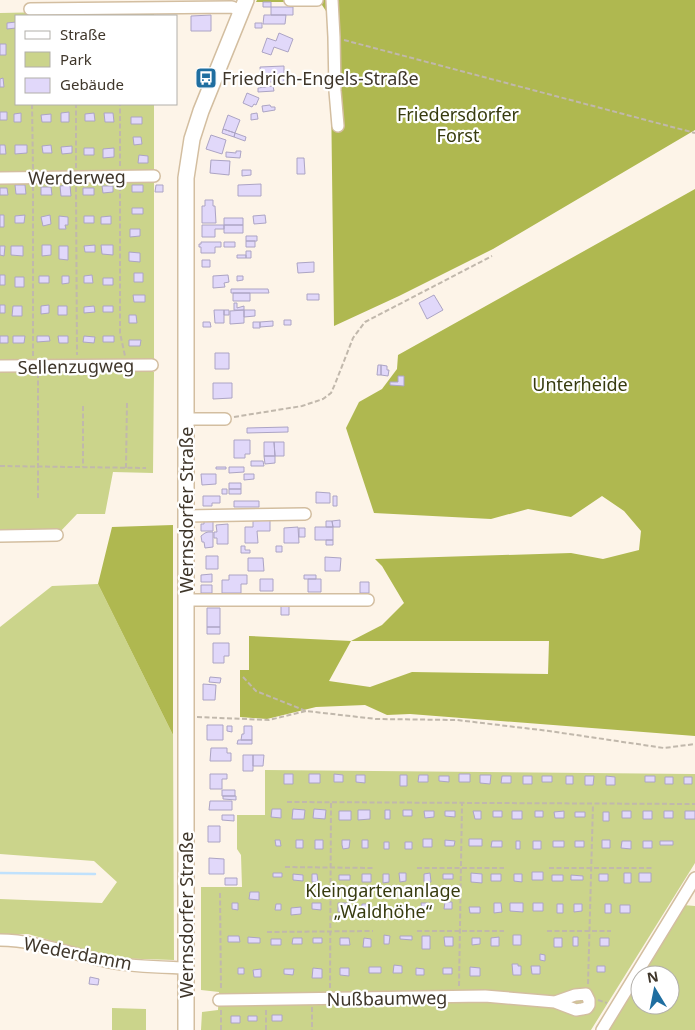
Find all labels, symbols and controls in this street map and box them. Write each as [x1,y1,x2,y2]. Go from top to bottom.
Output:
legend [15,15,178,105]
text: Straße [60,24,106,44]
text: Park [60,49,92,69]
bus stop icon: Friedrich-Engels-Straße [194,66,218,90]
place label: Friedrich-Engels-Straße [222,66,419,90]
text: Gebäude [60,74,124,94]
park label: Friedersdorfer Forst [397,102,520,147]
street label: Werderweg [28,164,126,190]
street label: Sellenzugweg [17,353,135,379]
park label: Unterheide [532,372,628,396]
street label: Wernsdorfer Straße [174,427,198,593]
street label: Wernsdorfer Straße [174,832,198,998]
park label: Kleingartenanlage „Waldhöhe“ [305,878,461,923]
street label: Wederdamm [22,931,134,975]
north arrow [630,965,680,1015]
text: N [645,966,660,987]
street label: Nußbaumweg [326,985,448,1011]

